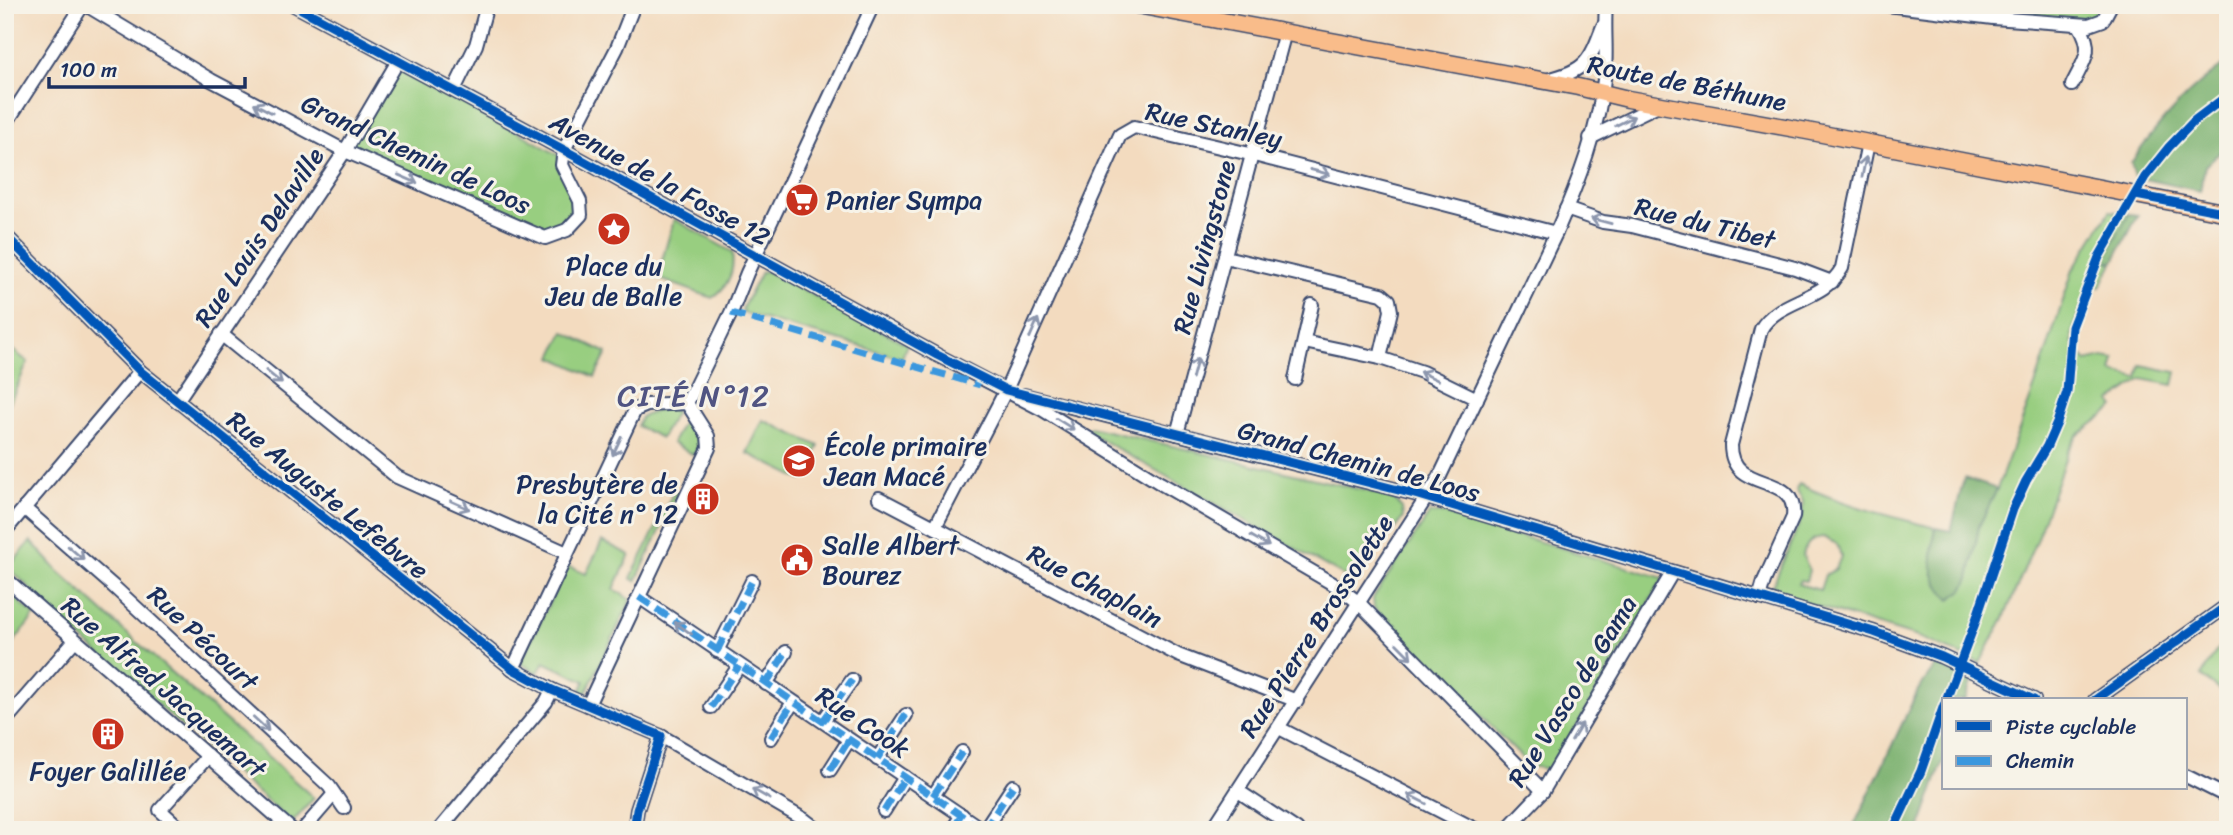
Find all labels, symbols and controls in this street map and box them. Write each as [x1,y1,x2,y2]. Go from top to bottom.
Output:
street label: Route de Béthune [1584,41,1791,125]
scale bar [49,46,245,90]
text: 100 m [60,51,117,89]
street label: Grand Chemin de Loos [293,80,539,228]
street label: Rue Stanley [1141,88,1287,162]
street label: Avenue de la Fosse 12 [540,99,779,259]
one-way arrow [253,101,274,114]
one-way arrow [1614,114,1635,128]
street label: Rue Louis Delaville [181,137,337,337]
street label: Rue Livingstone [1159,154,1249,339]
one-way arrow [1858,156,1871,179]
one-way arrow [1308,166,1331,179]
one-way arrow [397,173,418,186]
place label: Panier Sympa [826,177,982,223]
supermarket icon: Panier Sympa [783,181,821,219]
street label: Rue du Tibet [1630,183,1782,263]
place icon: Place du Jeu de Balle [595,210,633,248]
one-way arrow [1590,214,1613,227]
place label: Place du Jeu de Balle [545,243,682,319]
one-way arrow [1028,317,1041,339]
one-way arrow [1189,357,1202,380]
one-way arrow [264,369,282,385]
district label: CITÉ N°12 [617,369,771,423]
one-way arrow [1419,369,1441,382]
street label: Rue Auguste Lefebvre [216,398,440,592]
street label: Grand Chemin de Loos [1233,406,1485,516]
one-way arrow [1054,417,1074,431]
place label: École primaire Jean Macé [823,423,988,499]
one-way arrow [610,435,623,456]
school or university icon: École primaire Jean Macé [780,442,818,480]
place label: Presbytère de la Cité n° 12 [516,461,678,537]
building icon: Presbytère de la Cité n° 12 [684,480,722,518]
one-way arrow [449,499,470,512]
street label: Rue Pierre Brossolette [1226,505,1406,747]
place label: Salle Albert Bourez [822,522,960,598]
street label: Rue Chaplain [1019,531,1171,641]
one-way arrow [1249,534,1269,548]
public building icon: Salle Albert Bourez [778,541,816,579]
one-way arrow [66,545,84,561]
street label: Rue Pécourt [136,574,271,703]
street label: Rue Alfred Jacquemart [51,584,279,791]
street label: Rue Vasco de Gama [1494,586,1650,796]
one-way arrow [674,621,693,635]
one-way arrow [1396,643,1413,660]
street label: Rue Cook [806,673,920,771]
legend [1942,698,2188,790]
text: Piste cyclable [2006,708,2137,746]
building icon: Foyer Galillée [89,715,127,753]
one-way arrow [252,715,269,732]
one-way arrow [1571,723,1585,743]
text: Chemin [2006,742,2074,780]
place label: Foyer Galillée [29,748,187,794]
one-way arrow [751,786,771,800]
one-way arrow [1407,791,1428,805]

